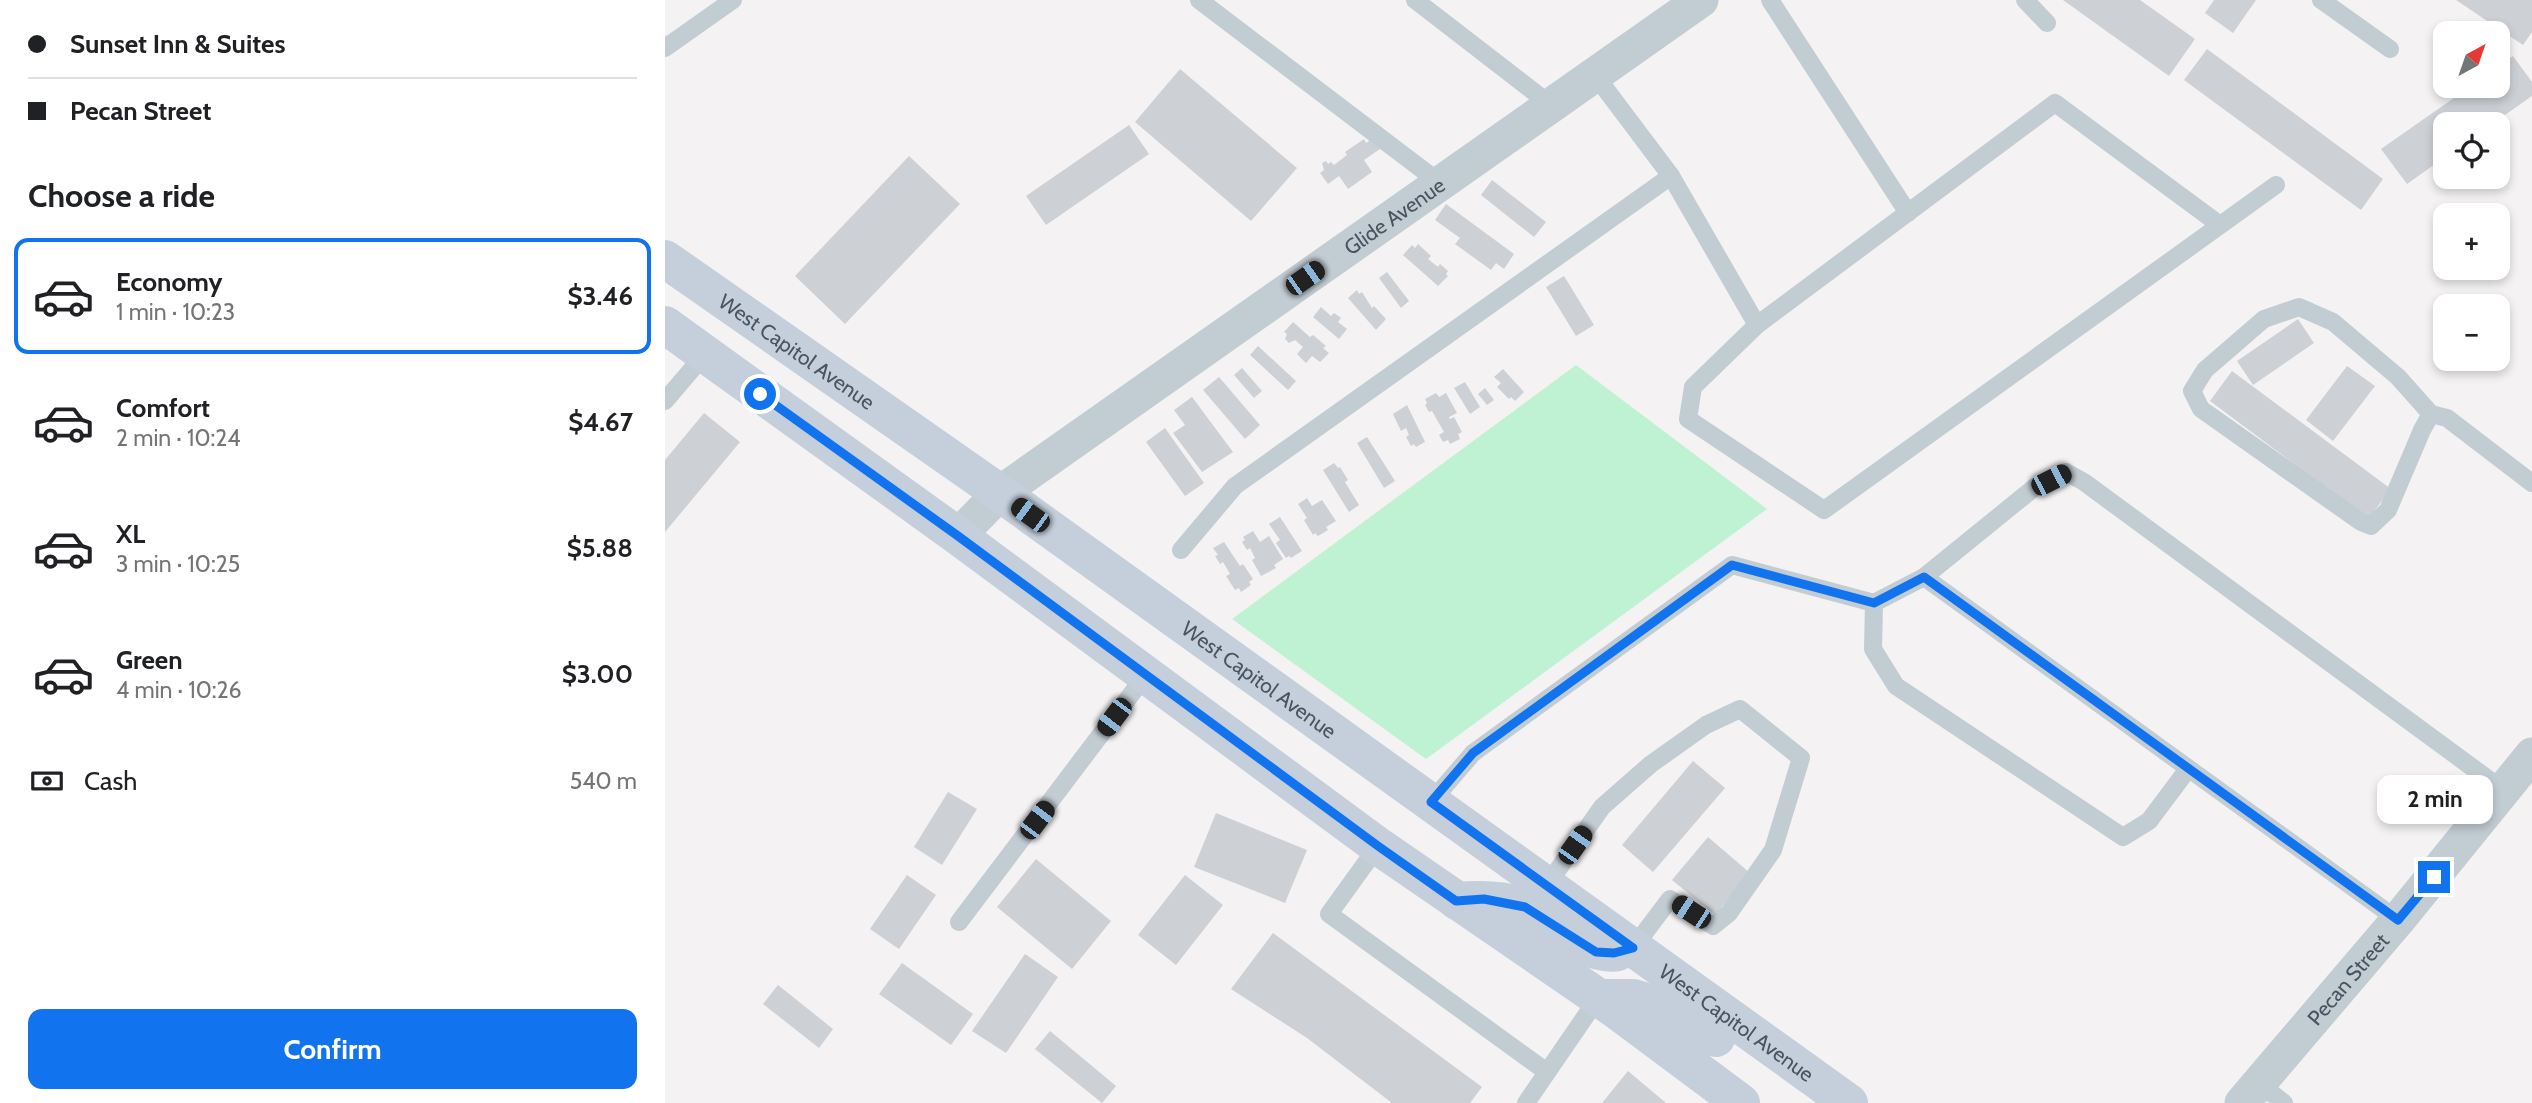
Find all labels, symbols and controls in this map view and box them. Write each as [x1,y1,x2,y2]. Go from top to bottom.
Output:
north arrow [2433,21,2509,98]
map controls [2433,21,2510,371]
text: Sunset Inn & Suites [70,28,285,60]
text: Pecan Street [70,95,211,127]
button: locate [2433,112,2510,189]
street label: Glide Avenue [1339,172,1450,260]
text: Choose a ride [28,176,215,215]
button: + [2433,203,2510,280]
car [1282,257,1329,299]
icon: car [32,265,95,328]
text: Economy [116,266,222,298]
text: $3.46 [567,280,633,312]
street label: West Capitol Avenue [714,288,880,414]
button: − [2433,294,2510,371]
text: 1 min · 10:23 [116,298,235,326]
route start [744,378,776,410]
icon: car [32,391,95,454]
text: Comfort [116,392,210,424]
text: $4.67 [568,406,633,438]
text: 2 min · 10:24 [116,424,241,452]
car [2028,461,2075,499]
car [1007,494,1054,536]
icon: car [32,517,95,580]
text: XL [116,518,145,550]
text: $5.88 [567,532,633,564]
text: 3 min · 10:25 [116,550,240,578]
street label: West Capitol Avenue [1177,615,1342,743]
icon: car [32,643,95,706]
text: Green [116,644,183,676]
text: $3.00 [562,658,633,690]
text: 4 min · 10:26 [116,676,242,704]
car [1093,694,1136,740]
icon: cash [28,762,66,800]
text: Cash [84,765,137,797]
text: 540 m [570,767,637,795]
callout: 2 min [2376,776,2492,824]
text: 2 min [2407,785,2463,813]
car [1016,797,1059,843]
car [1555,822,1596,868]
route end [2418,861,2450,893]
car [1668,892,1715,932]
street label: Pecan Street [2302,928,2394,1030]
street label: West Capitol Avenue [1655,958,1819,1087]
button: Confirm [28,1009,637,1089]

